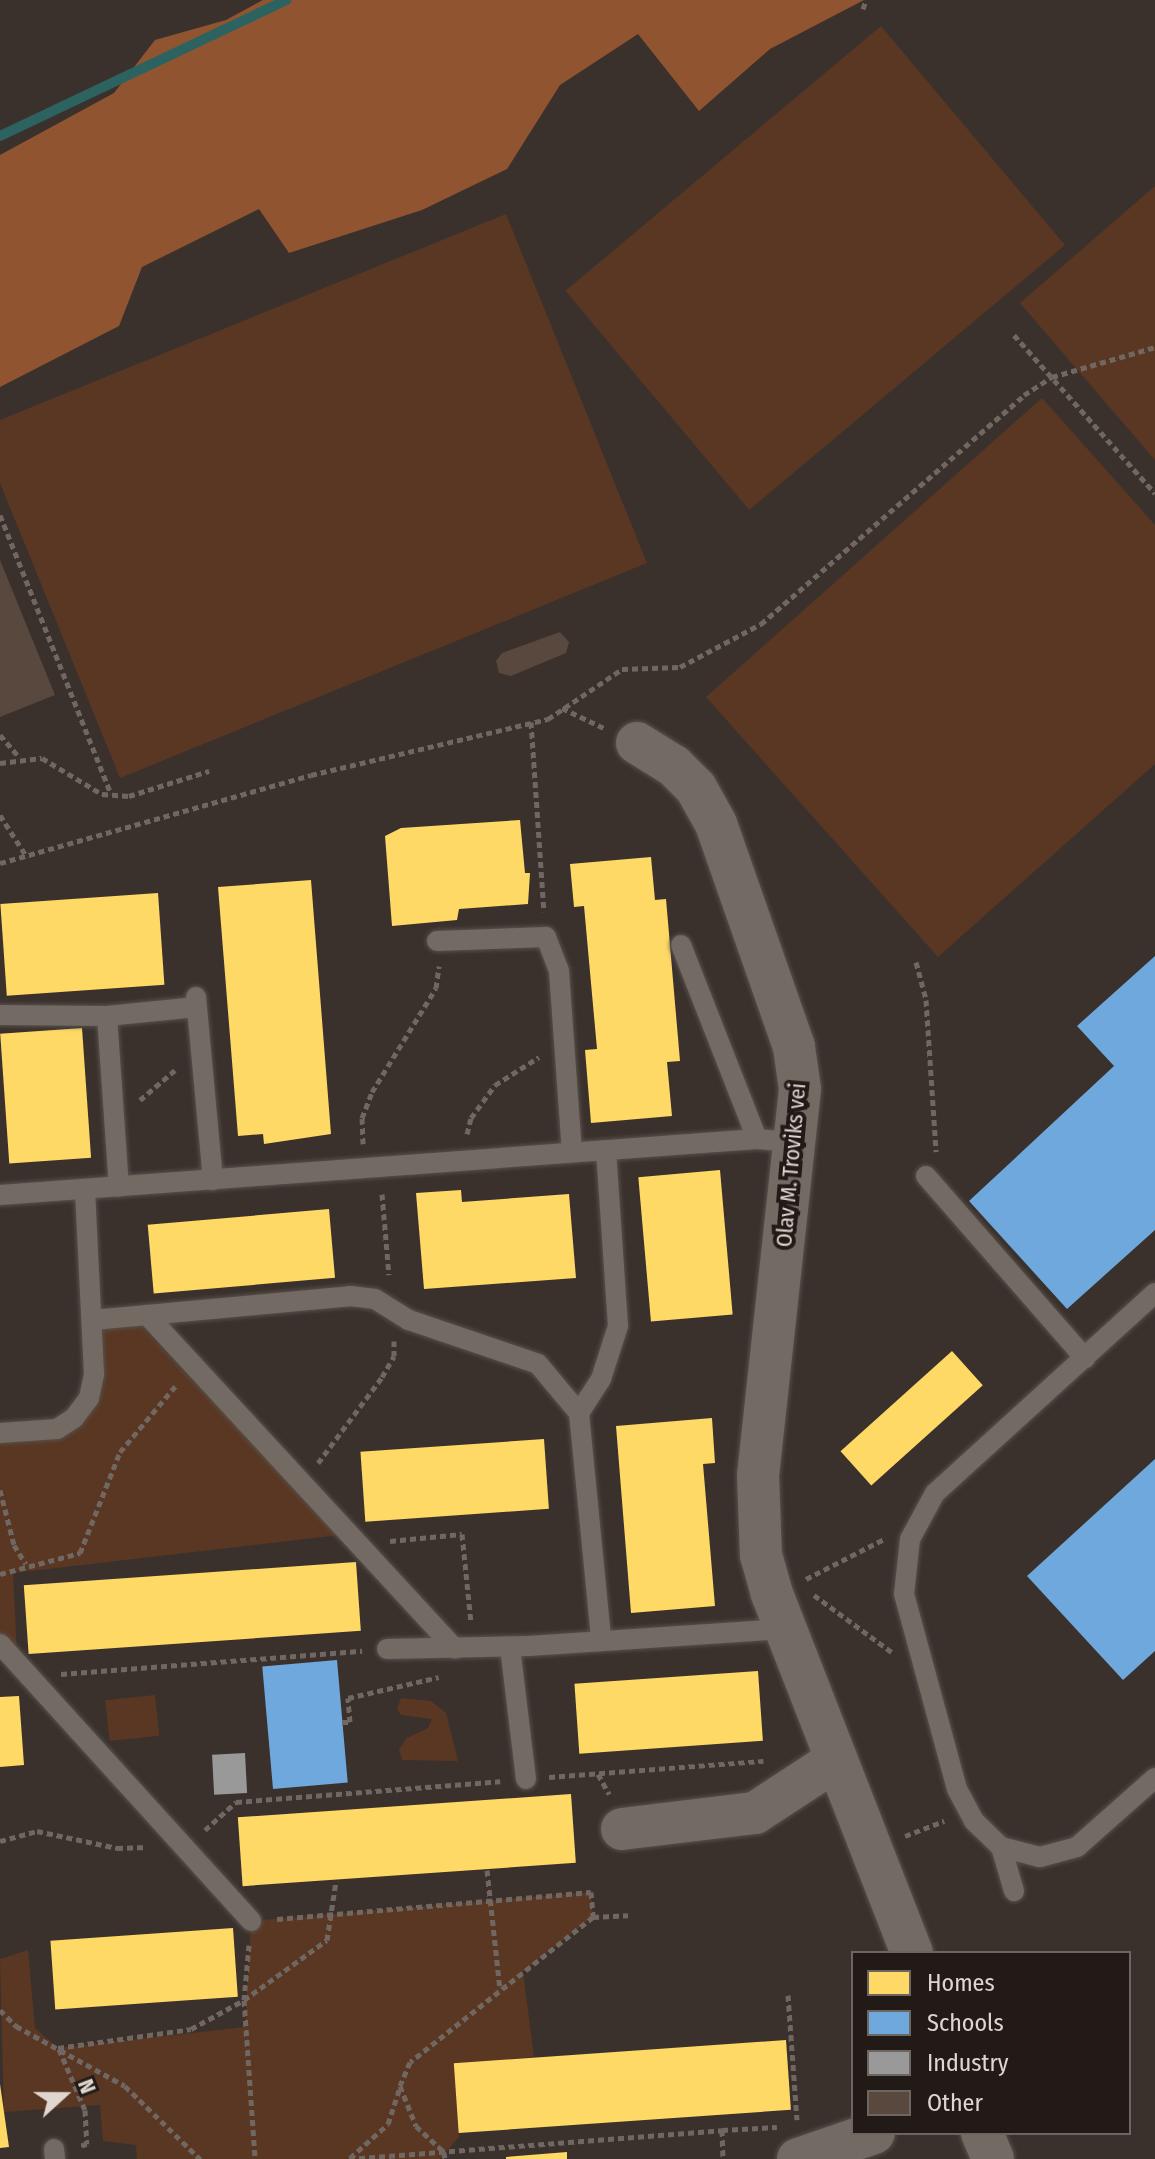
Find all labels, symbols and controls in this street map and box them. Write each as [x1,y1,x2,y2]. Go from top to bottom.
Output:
street label: Olav M. Troviks vei [771,1082,811,1248]
legend [851,1951,1131,2135]
text: Homes [927,1969,995,1997]
text: Schools [927,2009,1004,2037]
text: Industry [927,2049,1009,2077]
north arrow [24,2055,104,2135]
text: N [72,2075,102,2097]
text: Other [927,2089,983,2117]

